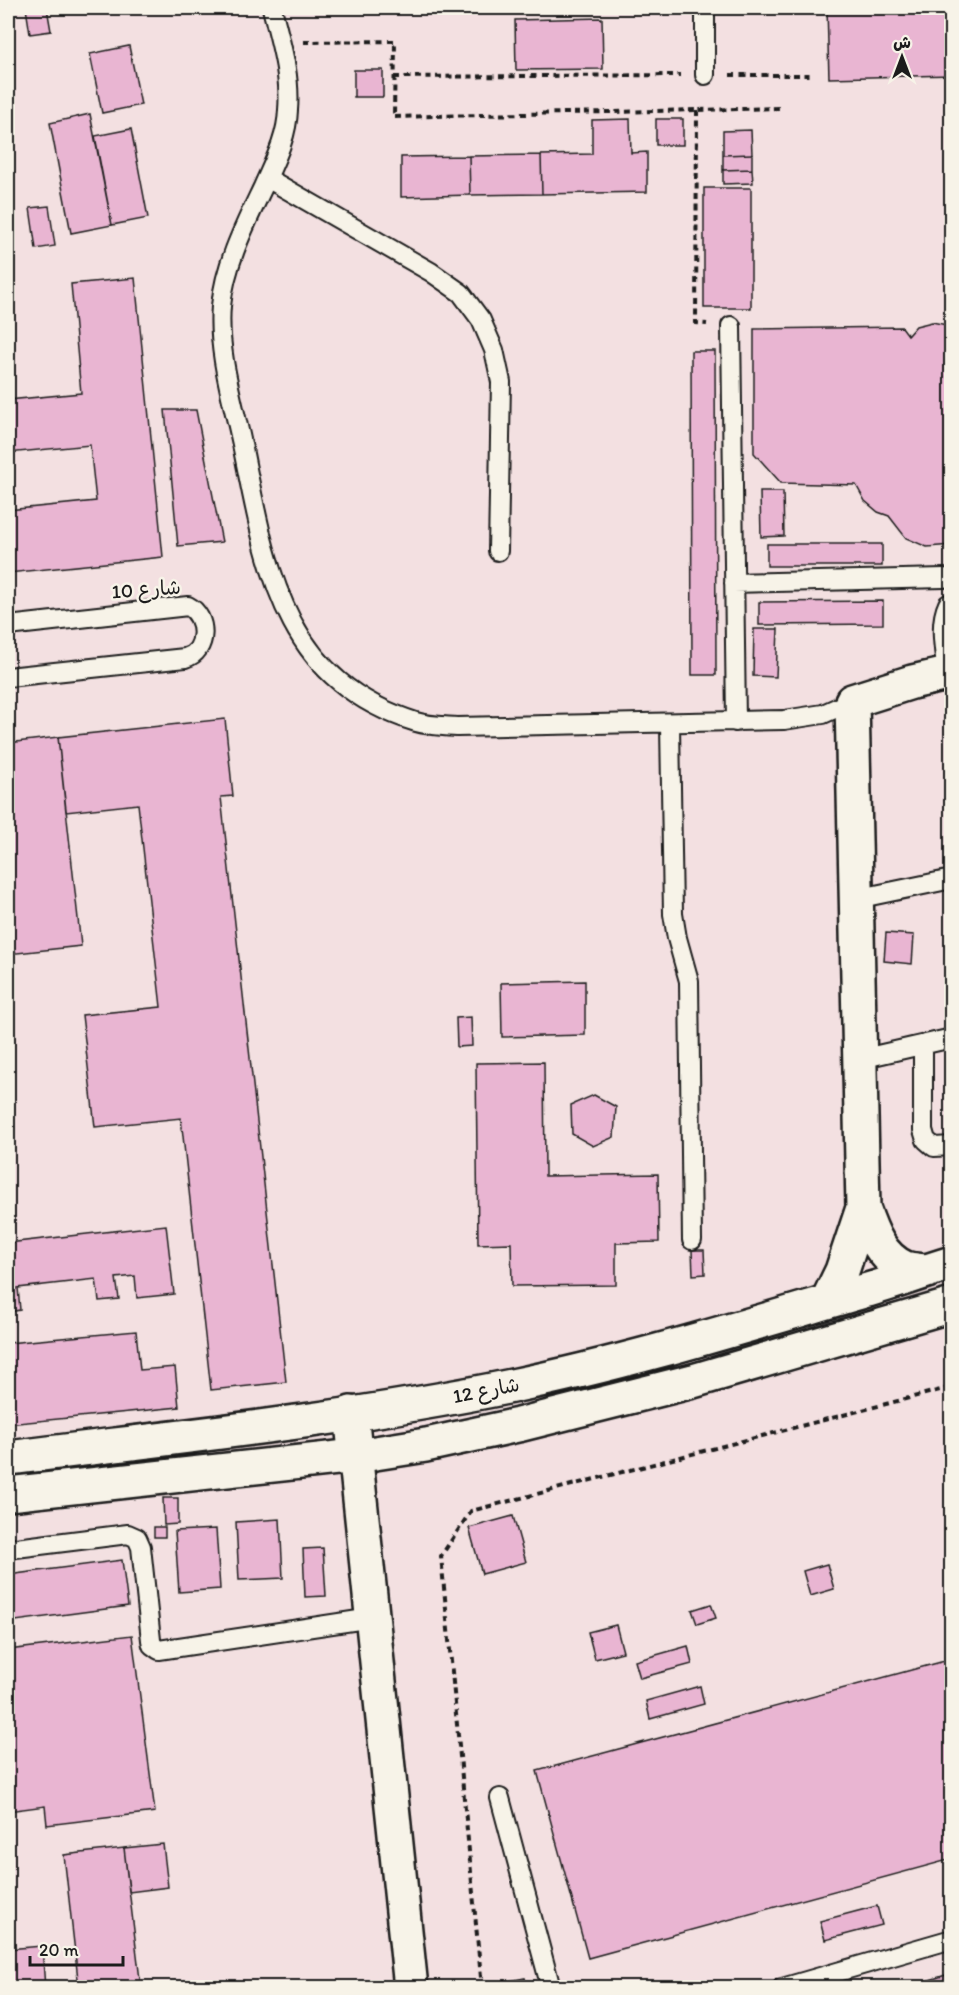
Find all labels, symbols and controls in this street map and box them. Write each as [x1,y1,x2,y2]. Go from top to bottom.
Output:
north arrow [872,27,932,87]
text: ش [893,33,911,52]
street label: شارع 10 [111,575,182,605]
street label: شارع 12 [451,1372,522,1410]
scale bar [30,1929,123,1967]
text: 20 m [39,1939,79,1961]

